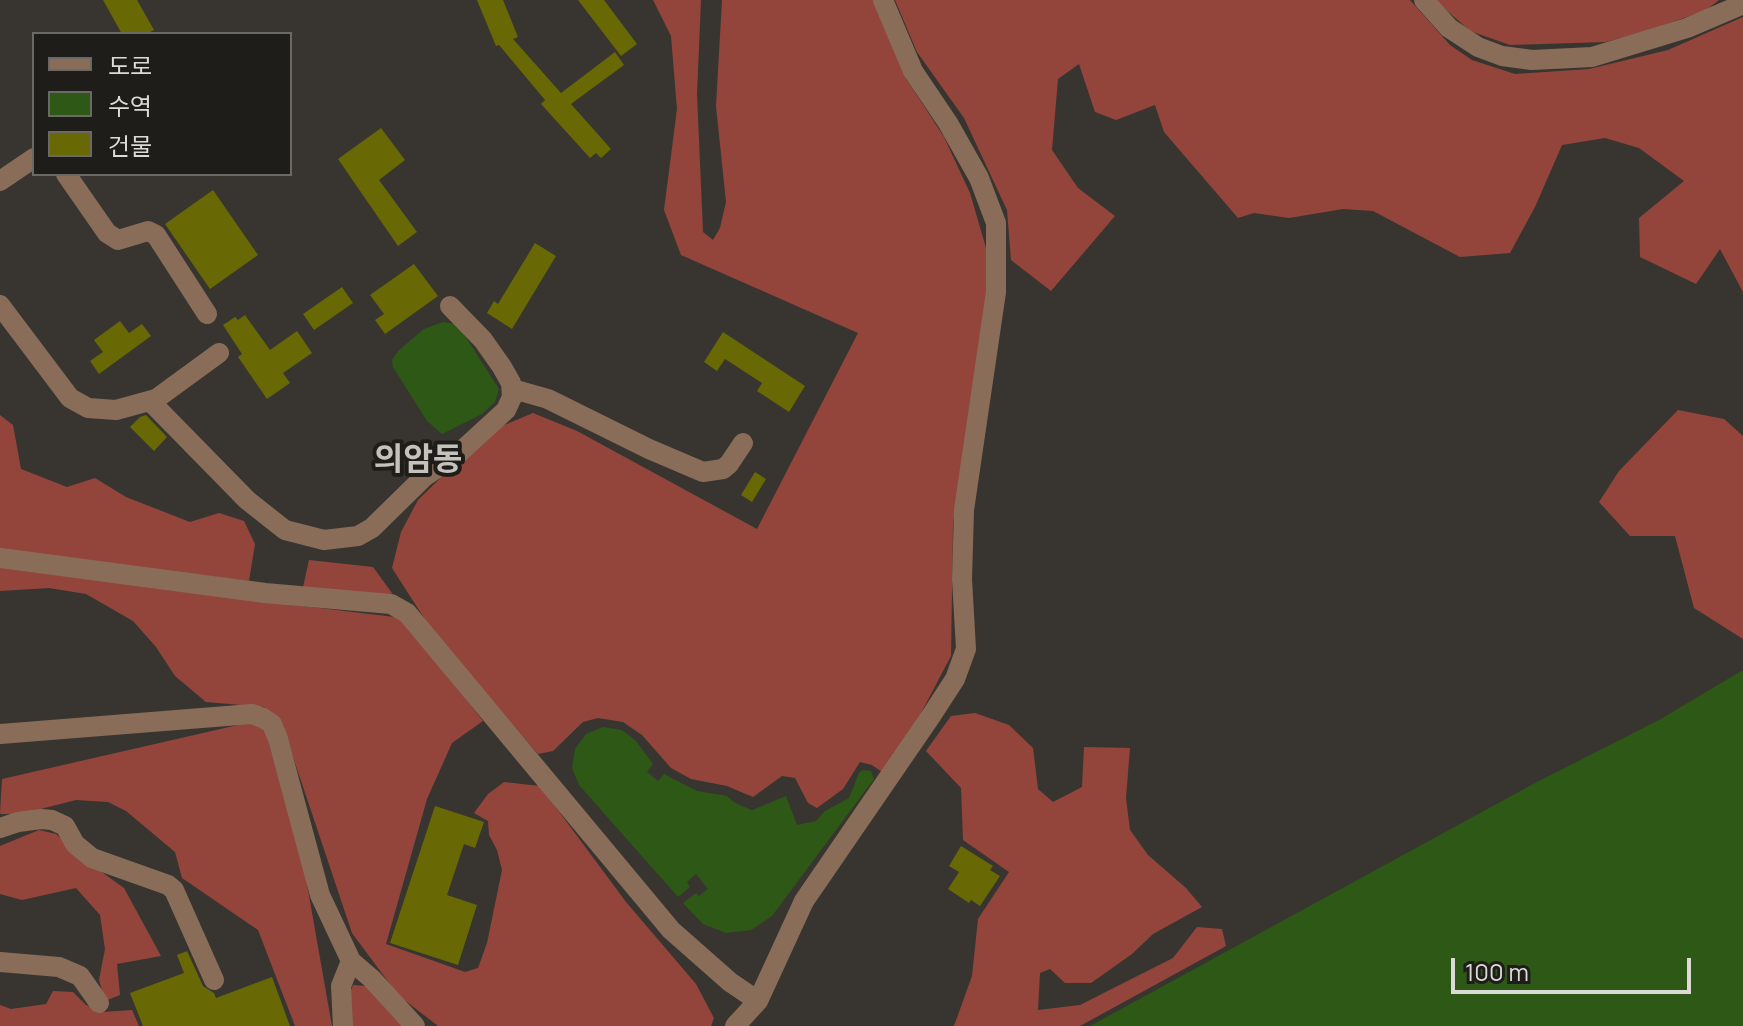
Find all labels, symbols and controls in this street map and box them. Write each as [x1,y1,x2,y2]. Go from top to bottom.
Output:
legend [32,32,292,176]
text: 도로 [108,49,152,82]
text: 수역 [108,89,152,122]
text: 건물 [108,129,152,162]
district label: 의암동 [374,442,462,480]
scale bar [1455,942,1695,992]
text: 100 m [1465,955,1529,988]

